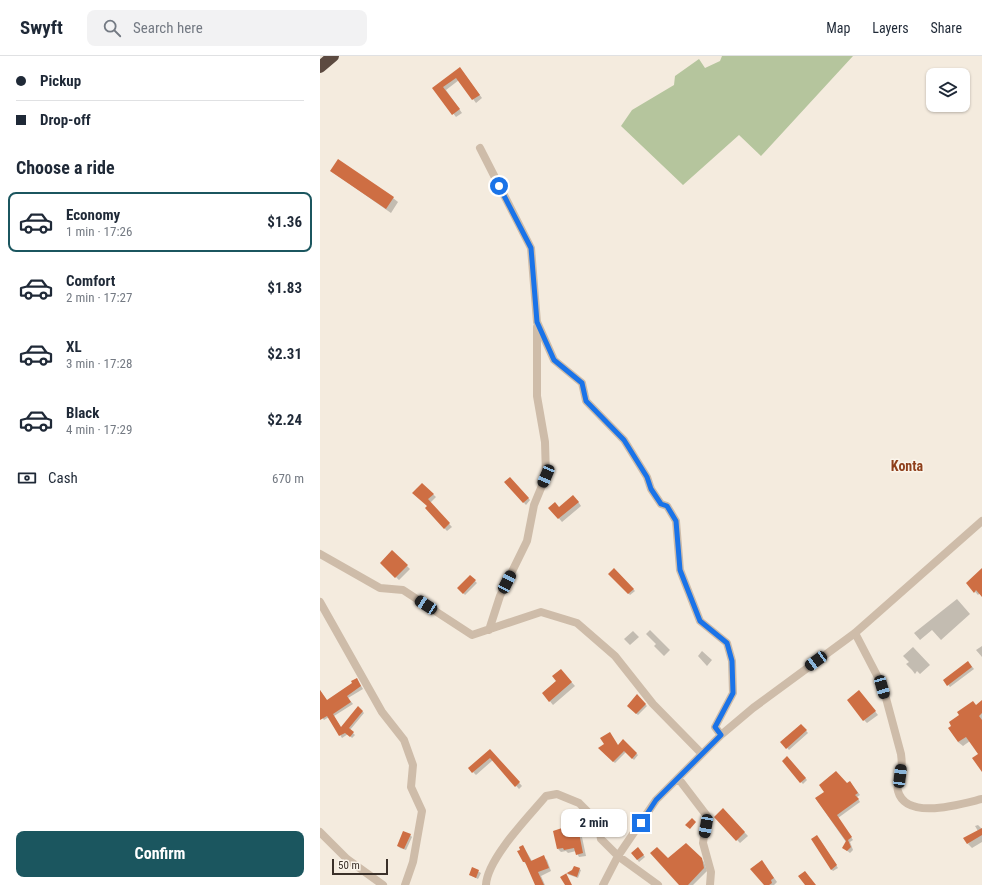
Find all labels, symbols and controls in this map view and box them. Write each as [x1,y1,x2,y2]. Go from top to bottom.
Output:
search box [87,10,367,46]
text: Swyft [20,16,63,39]
icon: search [101,17,123,39]
text: Search here [133,19,203,37]
text: Map [826,20,850,36]
text: Layers [872,20,909,36]
text: Share [931,20,962,36]
map controls [926,68,970,112]
button: layers [926,68,970,112]
text: Pickup [40,72,81,90]
text: Drop-off [40,111,91,129]
text: Choose a ride [16,157,115,178]
route start [490,177,508,195]
icon: car [18,204,54,240]
text: Economy [66,206,120,224]
text: $1.36 [267,213,302,231]
text: 1 min · 17:26 [66,224,132,239]
icon: car [18,270,54,306]
text: Comfort [66,272,115,290]
text: $1.83 [267,279,302,297]
text: 2 min · 17:27 [66,290,132,305]
icon: car [18,336,54,372]
text: XL [66,338,82,356]
text: $2.31 [267,345,302,363]
text: 3 min · 17:28 [66,356,132,371]
icon: car [18,402,54,438]
text: Black [66,404,99,422]
text: $2.24 [267,411,302,429]
text: 4 min · 17:29 [66,422,132,437]
district label: Konta [891,458,924,474]
car [536,463,556,489]
icon: cash [16,467,38,489]
text: Cash [48,469,78,487]
text: 670 m [272,471,304,486]
car [496,569,518,595]
car [413,593,439,617]
car [803,649,829,673]
car [873,674,891,700]
car [893,763,907,789]
callout: 2 min [561,809,627,837]
car [698,813,714,839]
route end [632,814,650,832]
text: 2 min [580,815,608,830]
button: Confirm [16,831,304,877]
scale bar [332,857,388,876]
text: 50 m [338,859,360,872]

